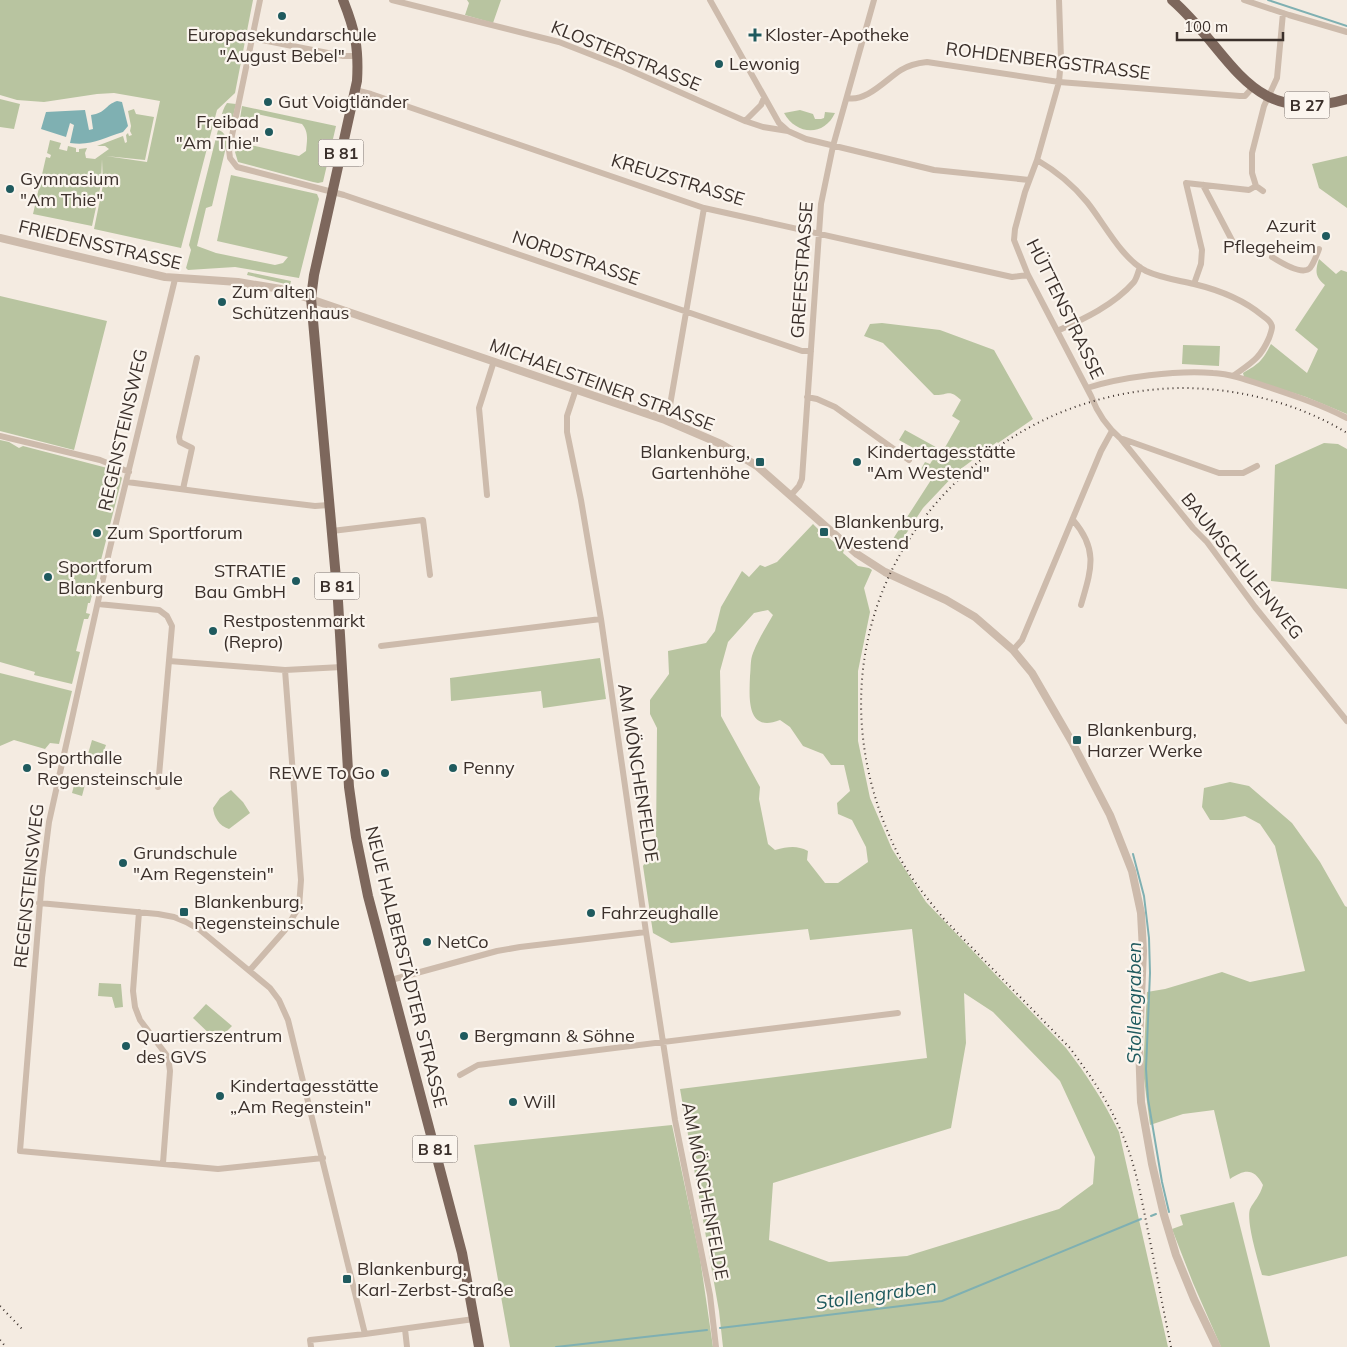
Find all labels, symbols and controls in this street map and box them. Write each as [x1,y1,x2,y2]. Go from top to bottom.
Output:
marker: Europasekundarschule "August Bebel" [276,10,288,22]
scale bar [1177,10,1283,42]
street label: KLOSTERSTRASSE [548,15,704,96]
text: 100 m [1184,17,1228,36]
place label: Europasekundarschule "August Bebel" [187,23,377,67]
place label: Kloster-Apotheke [765,23,909,46]
marker: Kloster-Apotheke [749,29,761,41]
street label: ROHDENBERGSTRASSE [944,37,1152,84]
place label: Lewonig [729,52,800,75]
marker: Lewonig [713,58,725,70]
place label: Gut Voigtländer [278,90,409,113]
road number: B 27 [1284,92,1330,118]
marker: Gut Voigtländer [262,96,274,108]
place label: Freibad "Am Thie" [176,110,259,154]
marker: Freibad "Am Thie" [263,126,275,138]
road number: B 81 [318,140,364,167]
street label: KREUZSTRASSE [609,148,748,211]
place label: Gymnasium "Am Thie" [20,167,119,211]
marker: Gymnasium "Am Thie" [4,183,16,195]
street label: GREFESTRASSE [785,201,818,339]
place label: Azurit Pflegeheim [1223,214,1316,258]
street label: FRIEDENSSTRASSE [16,215,184,274]
street label: NORDSTRASSE [509,225,643,290]
marker: Azurit Pflegeheim [1320,230,1332,242]
street label: HÜTTENSTRASSE [1022,235,1109,383]
place label: Zum alten Schützenhaus [232,280,350,324]
marker: Zum alten Schützenhaus [216,296,228,308]
street label: MICHAELSTEINER STRASSE [486,333,718,436]
street label: REGENSTEINSWEG [93,347,152,513]
place label: Blankenburg, Gartenhöhe [640,440,750,484]
place label: Kindertagesstätte "Am Westend" [867,440,1016,484]
marker: Blankenburg, Gartenhöhe [754,456,766,468]
marker: Kindertagesstätte "Am Westend" [851,456,863,468]
street label: BAUMSCHULENWEG [1176,488,1309,644]
place label: Blankenburg, Westend [834,510,944,554]
place label: Zum Sportforum [107,521,243,544]
marker: Blankenburg, Westend [818,526,830,538]
marker: Zum Sportforum [91,527,103,539]
place label: Sportforum Blankenburg [58,555,164,599]
place label: STRATIE Bau GmbH [194,559,286,603]
marker: Sportforum Blankenburg [42,571,54,583]
road number: B 81 [314,572,360,600]
marker: STRATIE Bau GmbH [290,575,302,587]
place label: Restpostenmarkt (Repro) [223,609,365,653]
marker: Restpostenmarkt (Repro) [207,625,219,637]
street label: AM MÖNCHENFELDE [613,682,664,864]
place label: Blankenburg, Harzer Werke [1087,718,1202,762]
marker: Blankenburg, Harzer Werke [1071,734,1083,746]
place label: Sporthalle Regensteinschule [37,746,183,790]
place label: Penny [463,756,515,779]
place label: REWE To Go [269,761,375,784]
marker: Sporthalle Regensteinschule [21,762,33,774]
marker: Penny [447,762,459,774]
marker: REWE To Go [379,767,391,779]
street label: REGENSTEINSWEG [8,803,49,969]
street label: NEUE HALBERSTÄDTER STRASSE [360,824,453,1110]
place label: Grundschule "Am Regenstein" [133,841,274,885]
marker: Grundschule "Am Regenstein" [117,857,129,869]
place label: Blankenburg, Regensteinschule [194,890,340,934]
place label: Fahrzeughalle [601,901,719,924]
marker: Blankenburg, Regensteinschule [178,906,190,918]
marker: Fahrzeughalle [585,907,597,919]
place label: NetCo [437,930,489,953]
marker: NetCo [421,936,433,948]
water label: Stollengraben [1122,942,1146,1064]
place label: Quartierszentrum des GVS [136,1024,282,1068]
place label: Bergmann & Söhne [474,1024,635,1047]
marker: Bergmann & Söhne [458,1030,470,1042]
marker: Quartierszentrum des GVS [120,1040,132,1052]
place label: Kindertagesstätte „Am Regenstein" [230,1074,379,1118]
marker: Kindertagesstätte „Am Regenstein" [214,1090,226,1102]
place label: Will [523,1090,556,1113]
marker: Will [507,1096,519,1108]
street label: AM MÖNCHENFELDE [677,1100,734,1282]
road number: B 81 [412,1136,458,1162]
place label: Blankenburg, Karl-Zerbst-Straße [357,1257,514,1301]
marker: Blankenburg, Karl-Zerbst-Straße [341,1273,353,1285]
water label: Stollengraben [814,1274,938,1314]

